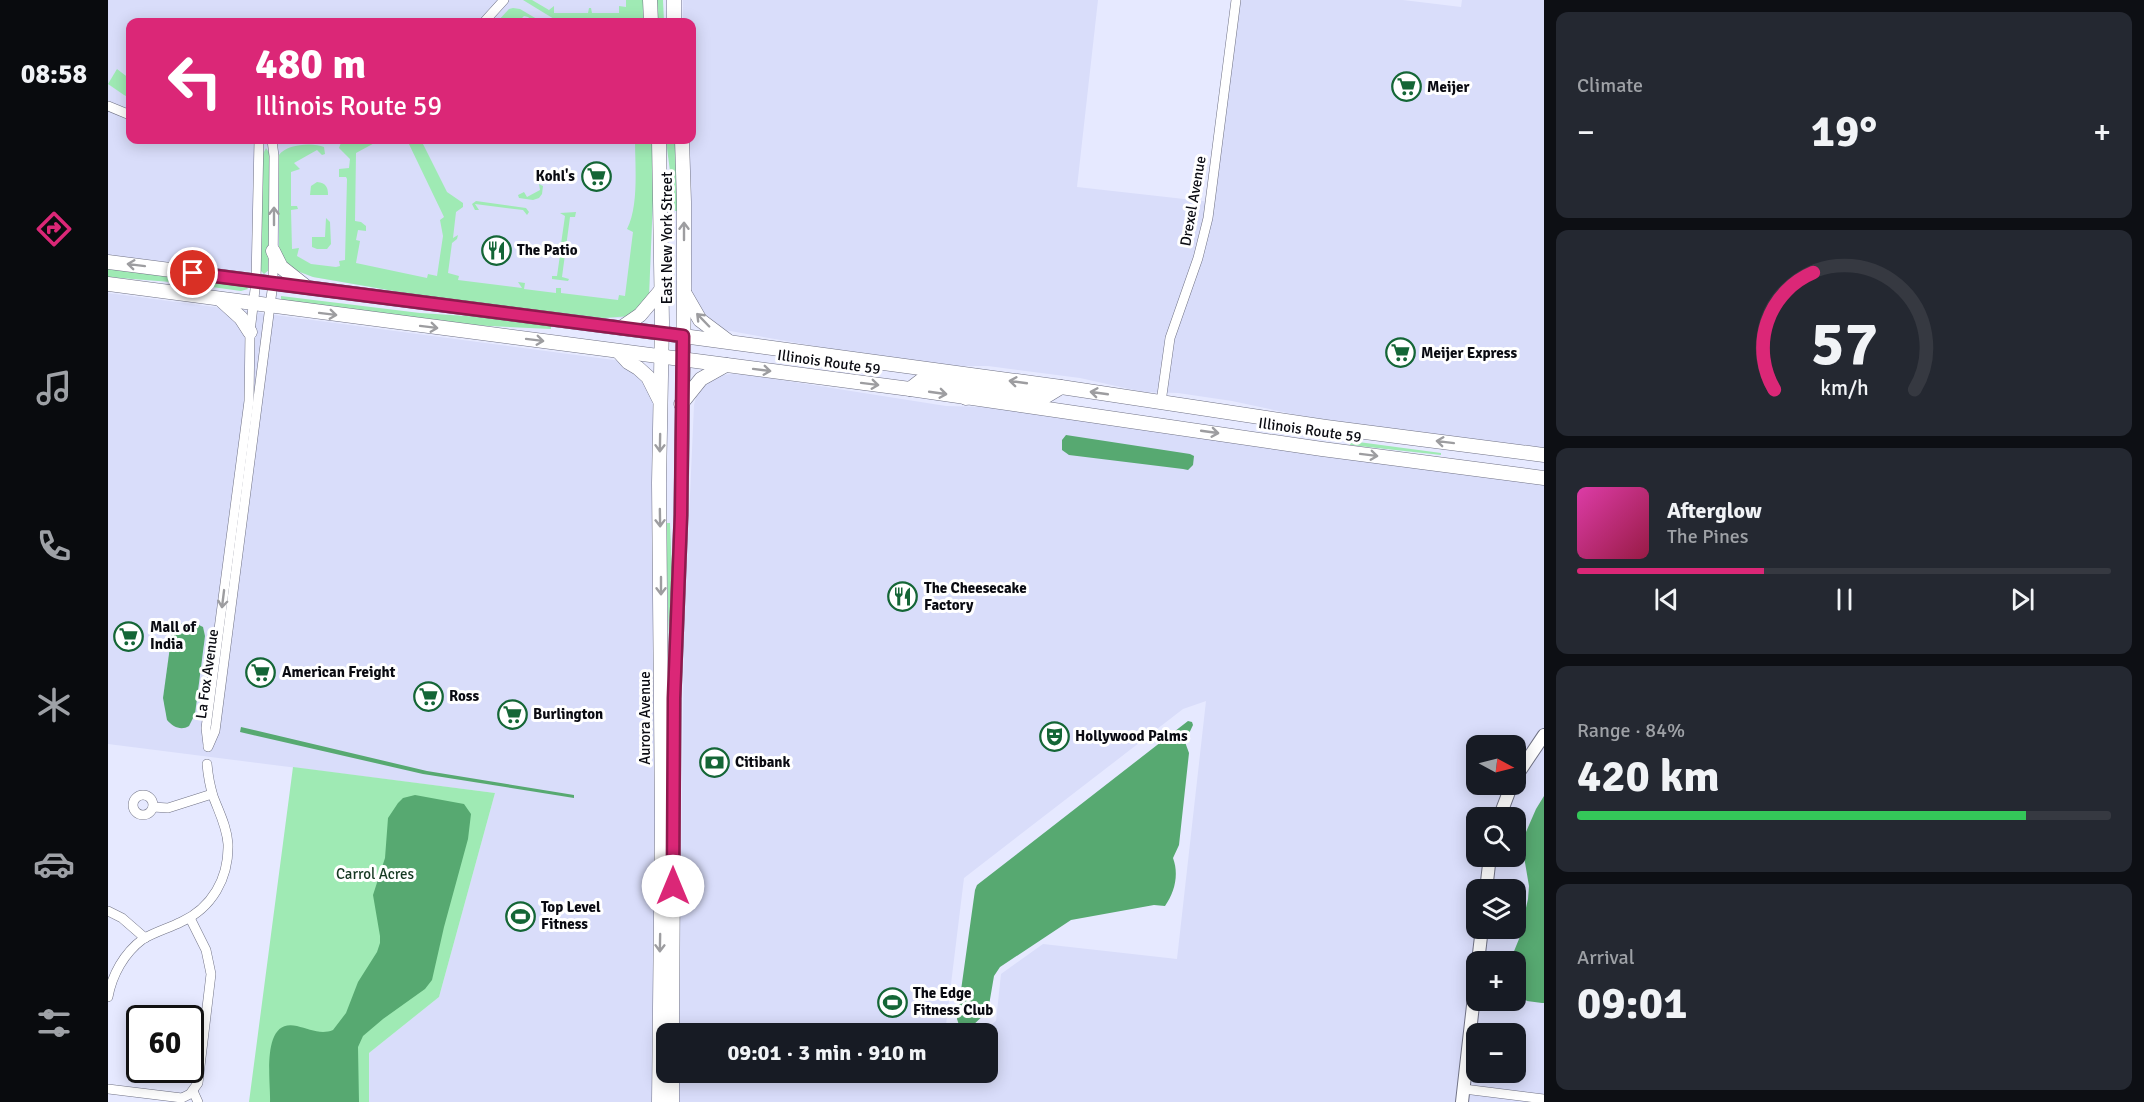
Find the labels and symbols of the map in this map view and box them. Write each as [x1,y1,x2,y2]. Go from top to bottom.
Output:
supermarket icon: Meijer [1390,71,1422,103]
place label: Meijer [1427,78,1469,96]
street label: Drexel Avenue [1176,155,1210,247]
supermarket icon: Kohl's [580,160,612,192]
place label: Kohl's [536,167,575,185]
street label: East New York Street [658,172,676,304]
one-way arrow [268,207,280,227]
one-way arrow [678,221,690,241]
restaurant icon: The Patio [480,234,512,266]
place label: The Patio [517,241,578,259]
pin [167,247,218,298]
one-way arrow [126,260,146,271]
one-way arrow [318,308,338,319]
one-way arrow [696,313,710,328]
one-way arrow [418,321,438,332]
one-way arrow [525,335,545,346]
supermarket icon: Meijer Express [1384,337,1416,369]
place label: Meijer Express [1421,344,1517,362]
street label: Illinois Route 59 [776,346,882,378]
one-way arrow [751,364,771,375]
one-way arrow [1009,376,1029,387]
one-way arrow [860,379,880,390]
one-way arrow [1090,387,1110,398]
one-way arrow [928,388,948,399]
street label: Illinois Route 59 [1257,414,1363,446]
one-way arrow [1199,427,1219,438]
one-way arrow [654,433,666,453]
one-way arrow [1436,436,1456,447]
one-way arrow [1358,450,1378,461]
one-way arrow [654,507,666,527]
one-way arrow [655,575,667,595]
place label: The Cheesecake Factory [924,579,1027,614]
restaurant icon: The Cheesecake Factory [887,581,919,613]
one-way arrow [218,588,229,608]
place label: Mall of India [150,618,198,653]
supermarket icon: Mall of India [113,620,145,652]
street label: La Fox Avenue [192,628,222,720]
supermarket icon: American Freight [245,656,277,688]
place label: American Freight [282,663,396,681]
street label: Aurora Avenue [636,671,654,765]
supermarket icon: Ross [412,680,444,712]
place label: Ross [449,687,479,705]
supermarket icon: Burlington [496,698,528,730]
place label: Burlington [533,705,603,723]
theatre icon: Hollywood Palms [1038,720,1070,752]
place label: Hollywood Palms [1075,727,1188,745]
north arrow [1466,735,1526,795]
bank icon: Citibank [698,746,730,778]
place label: Citibank [735,753,791,771]
position arrow [641,854,705,918]
park label: Carrol Acres [336,865,415,883]
place label: Top Level Fitness [541,898,601,933]
sports icon: Top Level Fitness [504,900,536,932]
one-way arrow [654,933,666,953]
place label: The Edge Fitness Club [913,984,993,1019]
sports icon: The Edge Fitness Club [876,986,908,1018]
speed limit sign: 60 [126,1005,204,1083]

